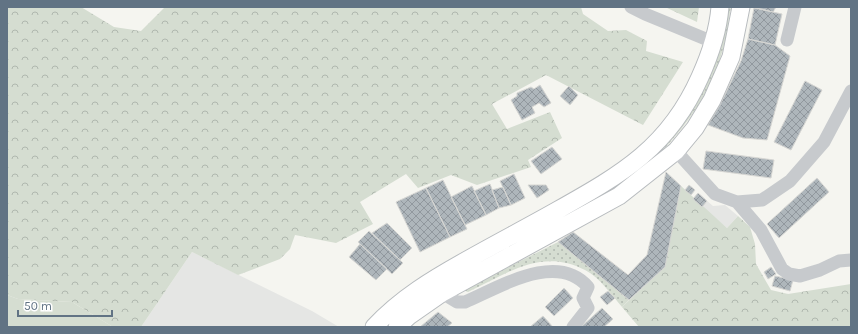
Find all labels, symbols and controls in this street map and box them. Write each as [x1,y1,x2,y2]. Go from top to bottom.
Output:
scale bar [18,292,112,318]
text: 50 m [24,299,52,313]

